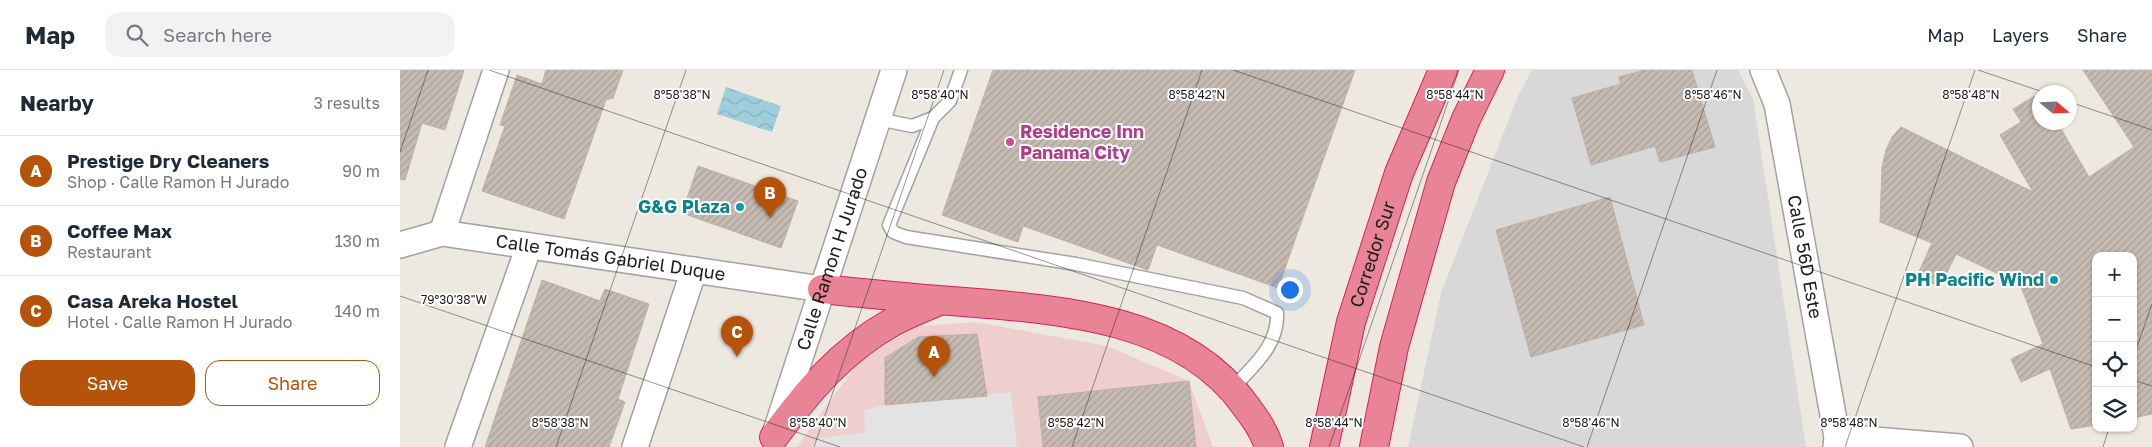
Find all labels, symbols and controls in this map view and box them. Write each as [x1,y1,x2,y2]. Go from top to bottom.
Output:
search box [105,12,455,57]
text: Map [25,20,75,49]
icon: search [123,21,151,49]
text: Search here [163,23,272,46]
text: Map [1927,24,1964,46]
text: Layers [1992,24,2049,46]
text: Share [2077,24,2127,46]
north arrow [2032,85,2077,130]
text: 8°58'38"N [653,87,711,102]
text: 8°58'40"N [911,87,969,102]
text: 8°58'42"N [1168,87,1226,102]
text: 8°58'44"N [1426,87,1484,102]
text: 8°58'46"N [1684,87,1742,102]
text: 8°58'48"N [1942,87,2000,102]
text: Nearby [20,90,94,116]
text: 3 results [313,93,380,113]
place label: Residence Inn Panama City [1020,120,1144,163]
marker: Residence Inn Panama City [1004,136,1016,148]
text: Prestige Dry Cleaners [67,149,269,172]
text: A [30,161,42,181]
text: 90 m [342,161,380,181]
street label: Calle Ramon H Jurado [791,164,871,353]
text: Shop · Calle Ramon H Jurado [67,172,289,192]
pin: B [754,177,786,218]
street label: Calle 56D Este [1784,193,1827,320]
place label: G&G Plaza [638,195,730,217]
street label: Corredor Sur [1344,198,1399,310]
marker: G&G Plaza [734,201,746,213]
text: Coffee Max [67,219,172,242]
street label: Calle Tomás Gabriel Duque [494,229,727,285]
text: B [30,231,42,251]
text: 130 m [335,231,380,251]
text: Restaurant [67,242,152,262]
map controls [2092,252,2137,432]
button: + [2092,252,2137,297]
place label: PH Pacific Wind [1905,268,2044,290]
marker: PH Pacific Wind [2048,274,2060,286]
your location [1277,277,1303,303]
text: Casa Areka Hostel [67,289,238,312]
text: 79°30'38"W [421,292,488,307]
button: − [2092,297,2137,342]
text: C [30,301,42,321]
text: 140 m [334,301,380,321]
text: Hotel · Calle Ramon H Jurado [67,312,292,332]
pin: C [721,316,753,357]
pin: A [918,336,950,377]
button: locate [2092,342,2137,387]
button: Save [20,360,195,406]
button: Share [205,360,380,406]
button: layers [2092,387,2137,432]
text: 8°58'38"N [531,415,589,430]
text: 8°58'40"N [789,415,847,430]
text: 8°58'42"N [1047,415,1105,430]
text: 8°58'44"N [1305,415,1363,430]
text: 8°58'46"N [1562,415,1620,430]
text: 8°58'48"N [1820,415,1878,430]

